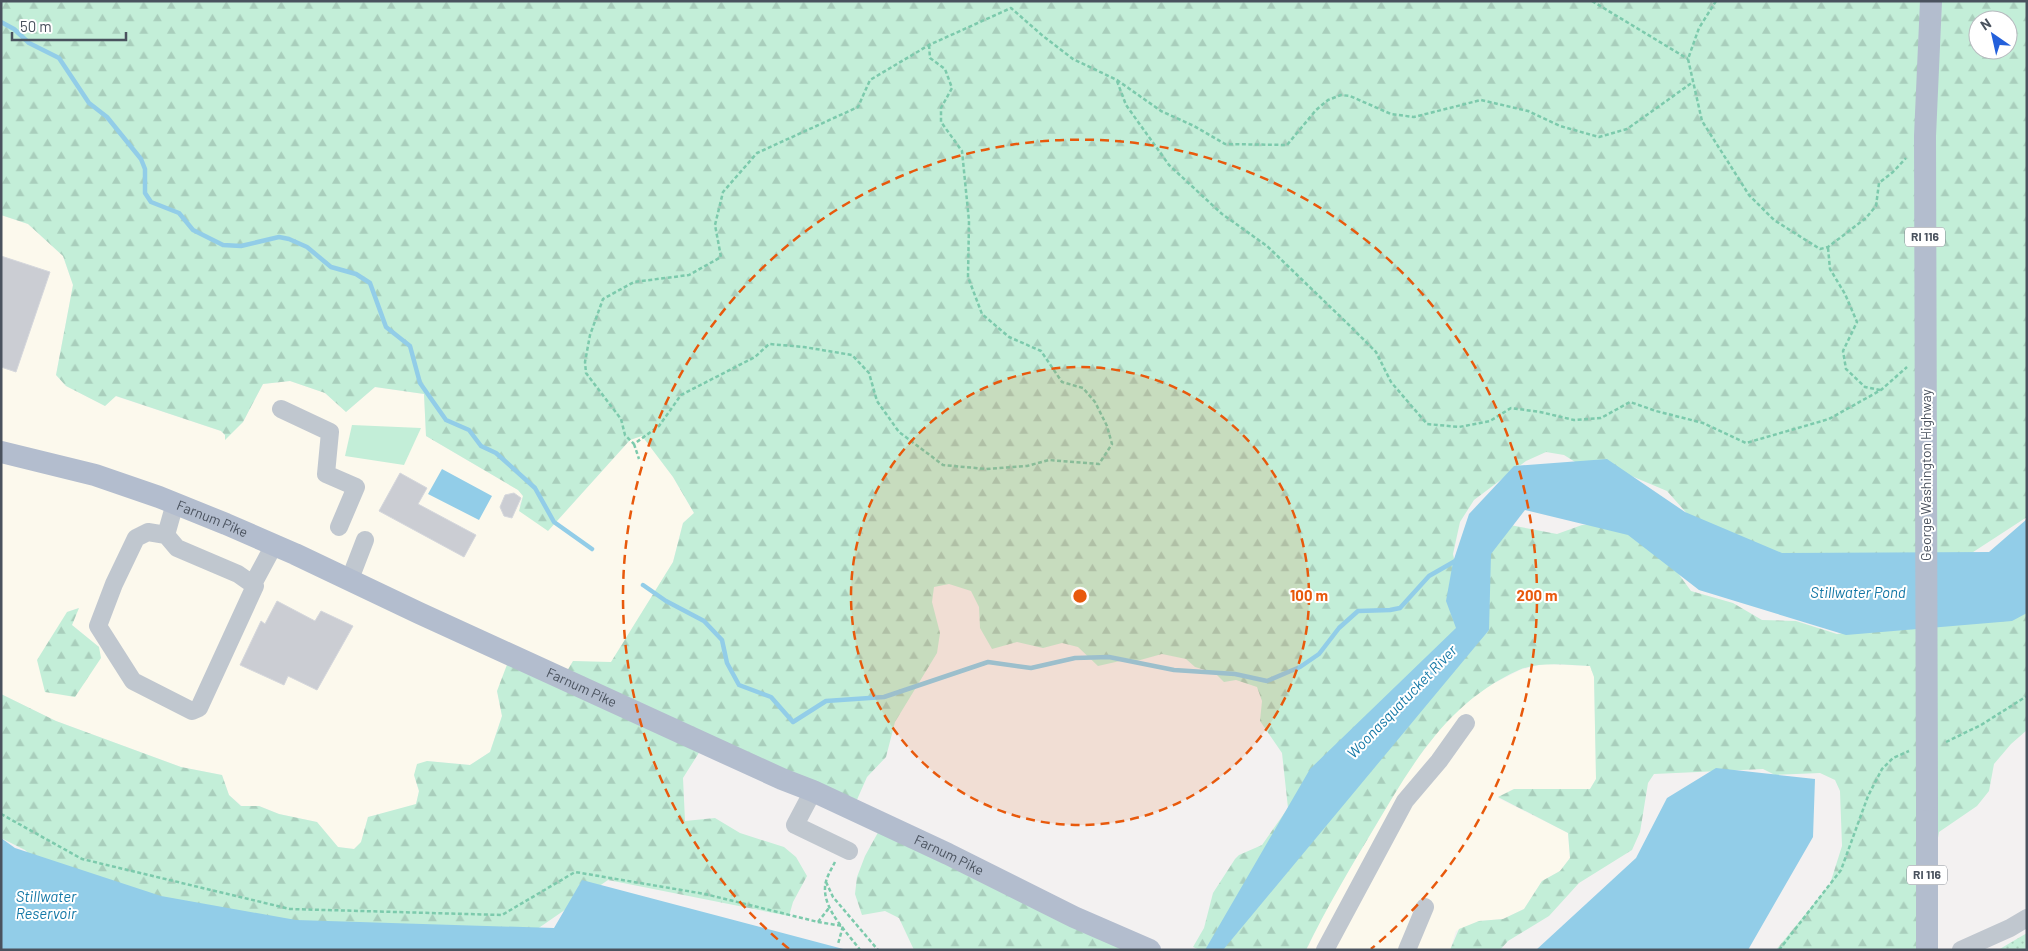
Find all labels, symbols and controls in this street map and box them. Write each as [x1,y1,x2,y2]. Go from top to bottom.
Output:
scale bar [12,10,126,42]
north arrow [1968,10,2018,60]
text: N [1977,14,1994,33]
text: 50 m [20,17,52,35]
road number: RI 116 [1905,228,1945,246]
street label: George Washington Highway [1917,388,1934,561]
street label: Farnum Pike [174,496,251,540]
water label: Stillwater Pond [1810,583,1906,601]
text: 100 m [1290,586,1328,604]
text: 200 m [1516,586,1558,604]
centre of rings [1071,587,1089,605]
water label: Woonasquatucket River [1343,640,1460,762]
street label: Farnum Pike [544,663,620,710]
street label: Farnum Pike [912,831,987,879]
road number: RI 116 [1907,866,1947,884]
water label: Stillwater Reservoir [16,887,77,922]

